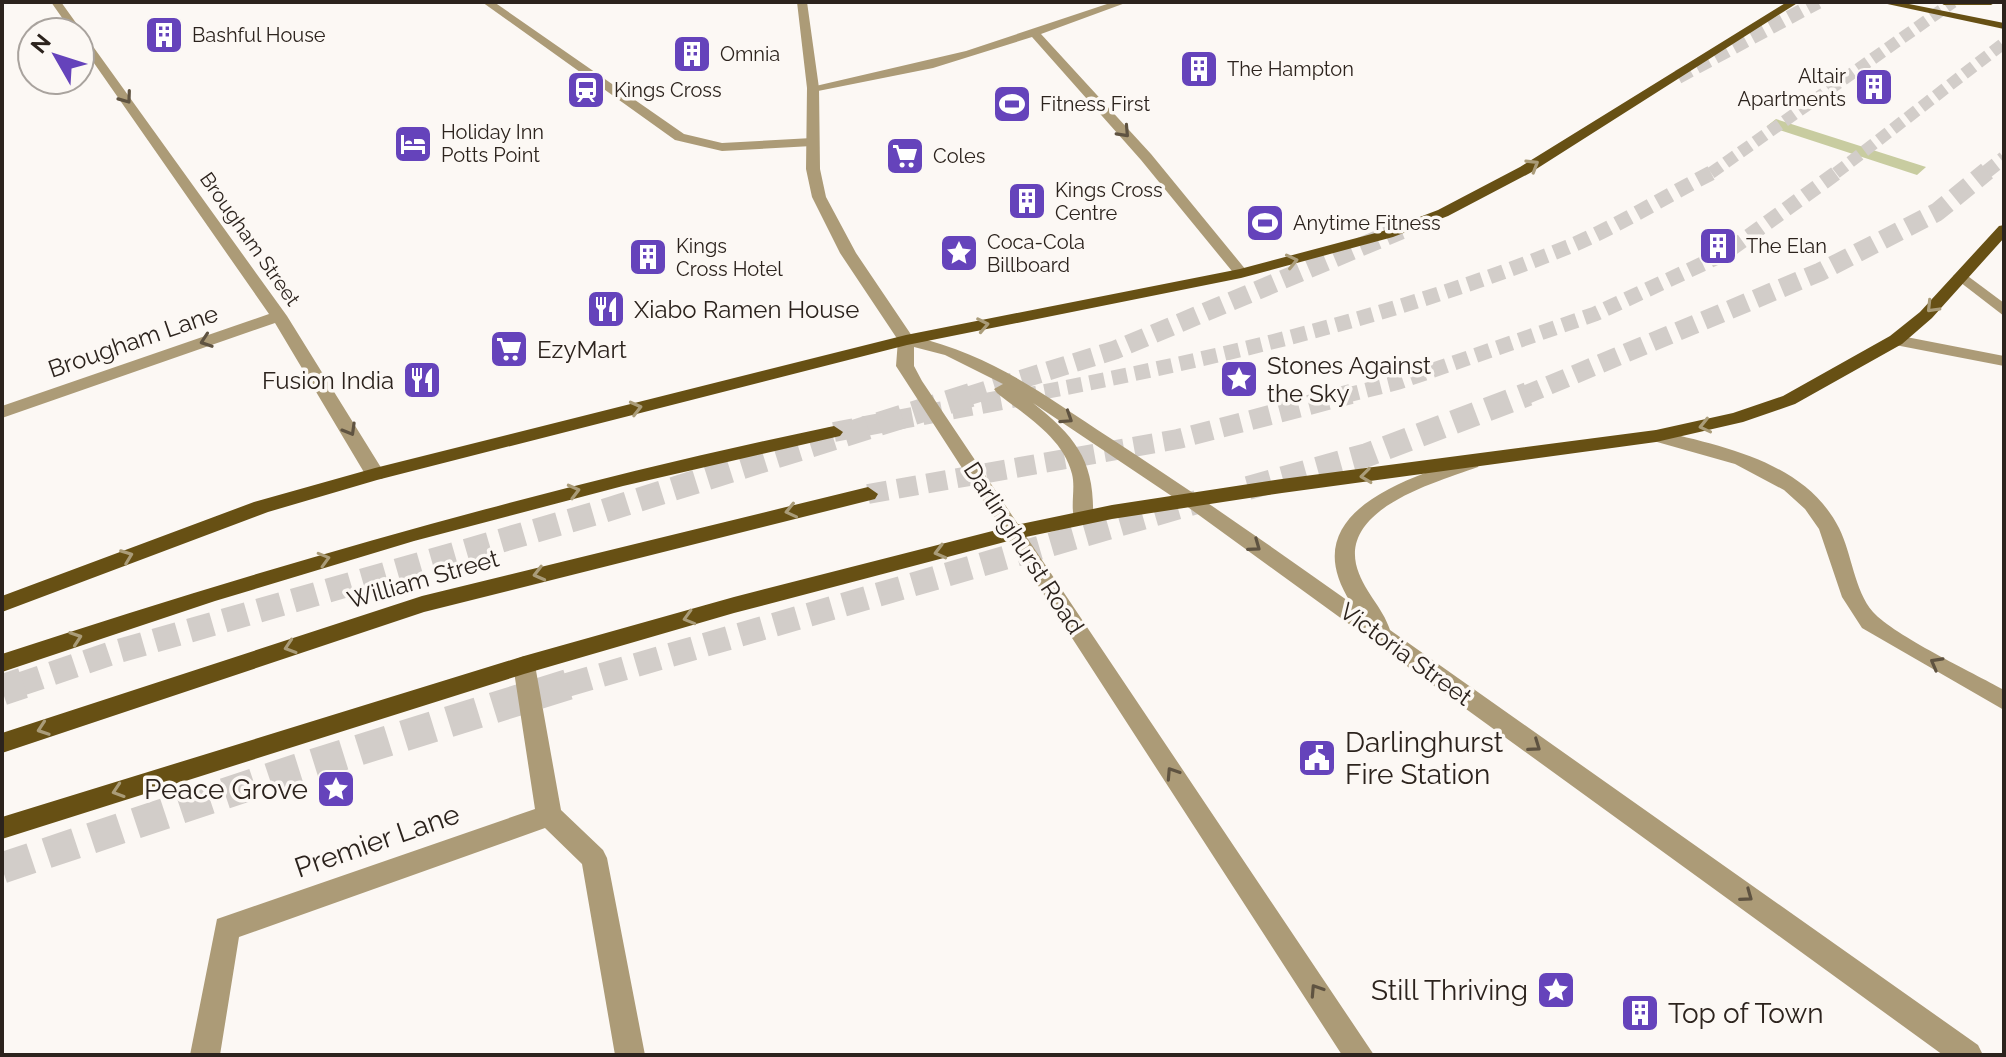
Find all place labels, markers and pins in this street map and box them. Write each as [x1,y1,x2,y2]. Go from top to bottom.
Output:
building icon: Bashful House [143,14,185,56]
place label: Bashful House [192,23,326,47]
building icon: Omnia [671,33,713,75]
place label: Omnia [720,42,780,66]
building icon: The Hampton [1178,48,1220,90]
place label: The Hampton [1227,57,1354,81]
place label: Altair Apartments [1737,64,1846,111]
building icon: Altair Apartments [1853,66,1895,108]
station icon: Kings Cross [565,69,607,111]
place label: Kings Cross [614,78,722,102]
sports icon: Fitness First [991,83,1033,125]
place label: Fitness First [1040,92,1150,116]
place label: Holiday Inn Potts Point [441,120,544,167]
hotel icon: Holiday Inn Potts Point [392,123,434,165]
supermarket icon: Coles [884,135,926,177]
place label: Coles [933,144,985,168]
place label: Kings Cross Centre [1055,178,1163,225]
building icon: Kings Cross Centre [1006,180,1048,222]
sports icon: Anytime Fitness [1244,202,1286,244]
place label: Anytime Fitness [1293,211,1441,235]
building icon: The Elan [1697,225,1739,267]
place label: Coca-Cola Billboard [987,230,1085,277]
place icon: Coca-Cola Billboard [938,232,980,274]
place label: Kings Cross Hotel [676,234,783,281]
place label: The Elan [1746,234,1827,258]
building icon: Kings Cross Hotel [627,236,669,278]
restaurant icon: Xiabo Ramen House [585,288,627,330]
place label: Xiabo Ramen House [634,295,859,324]
supermarket icon: EzyMart [488,328,530,370]
place label: EzyMart [537,335,627,364]
place label: Stones Against the Sky [1267,351,1431,408]
place icon: Stones Against the Sky [1218,358,1260,400]
restaurant icon: Fusion India [401,359,443,401]
place label: Fusion India [262,366,394,395]
place label: Darlinghurst Fire Station [1345,726,1504,791]
public building icon: Darlinghurst Fire Station [1296,737,1338,779]
place icon: Peace Grove [315,768,357,810]
place label: Peace Grove [144,773,308,806]
place icon: Still Thriving [1535,969,1577,1011]
place label: Still Thriving [1371,974,1528,1007]
building icon: Top of Town [1619,992,1661,1034]
place label: Top of Town [1668,997,1824,1030]

